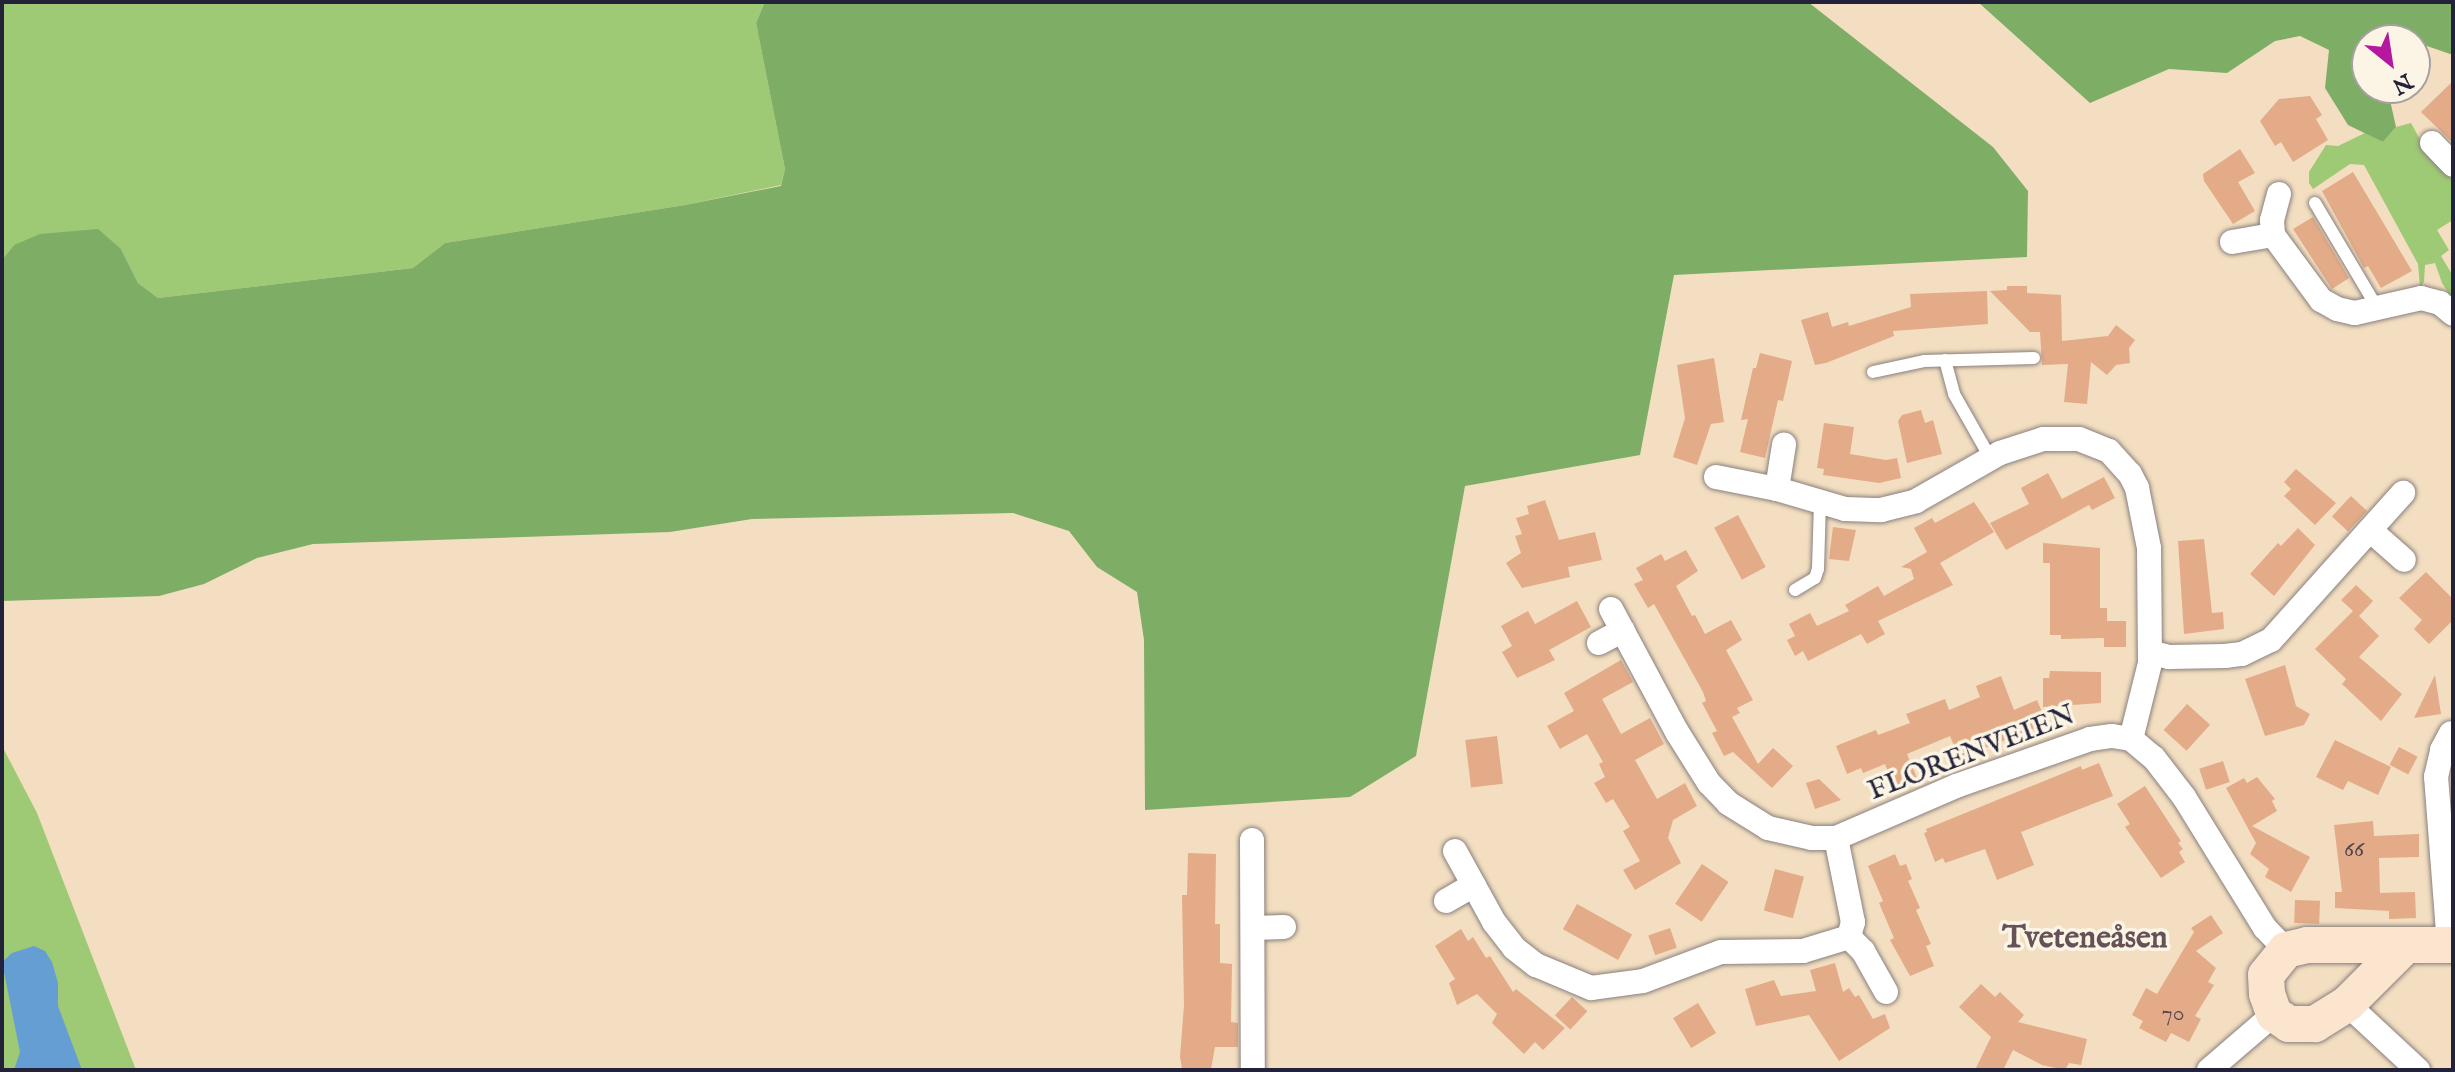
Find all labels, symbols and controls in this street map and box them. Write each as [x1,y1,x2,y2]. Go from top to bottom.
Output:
north arrow [2351,24,2431,104]
text: N [2387,66,2417,100]
street label: FLORENVEIEN [1864,699,2080,809]
house number: 66 [2344,836,2364,864]
district label: Tveteneåsen [2002,920,2168,958]
house number: 70 [2161,1000,2185,1028]

